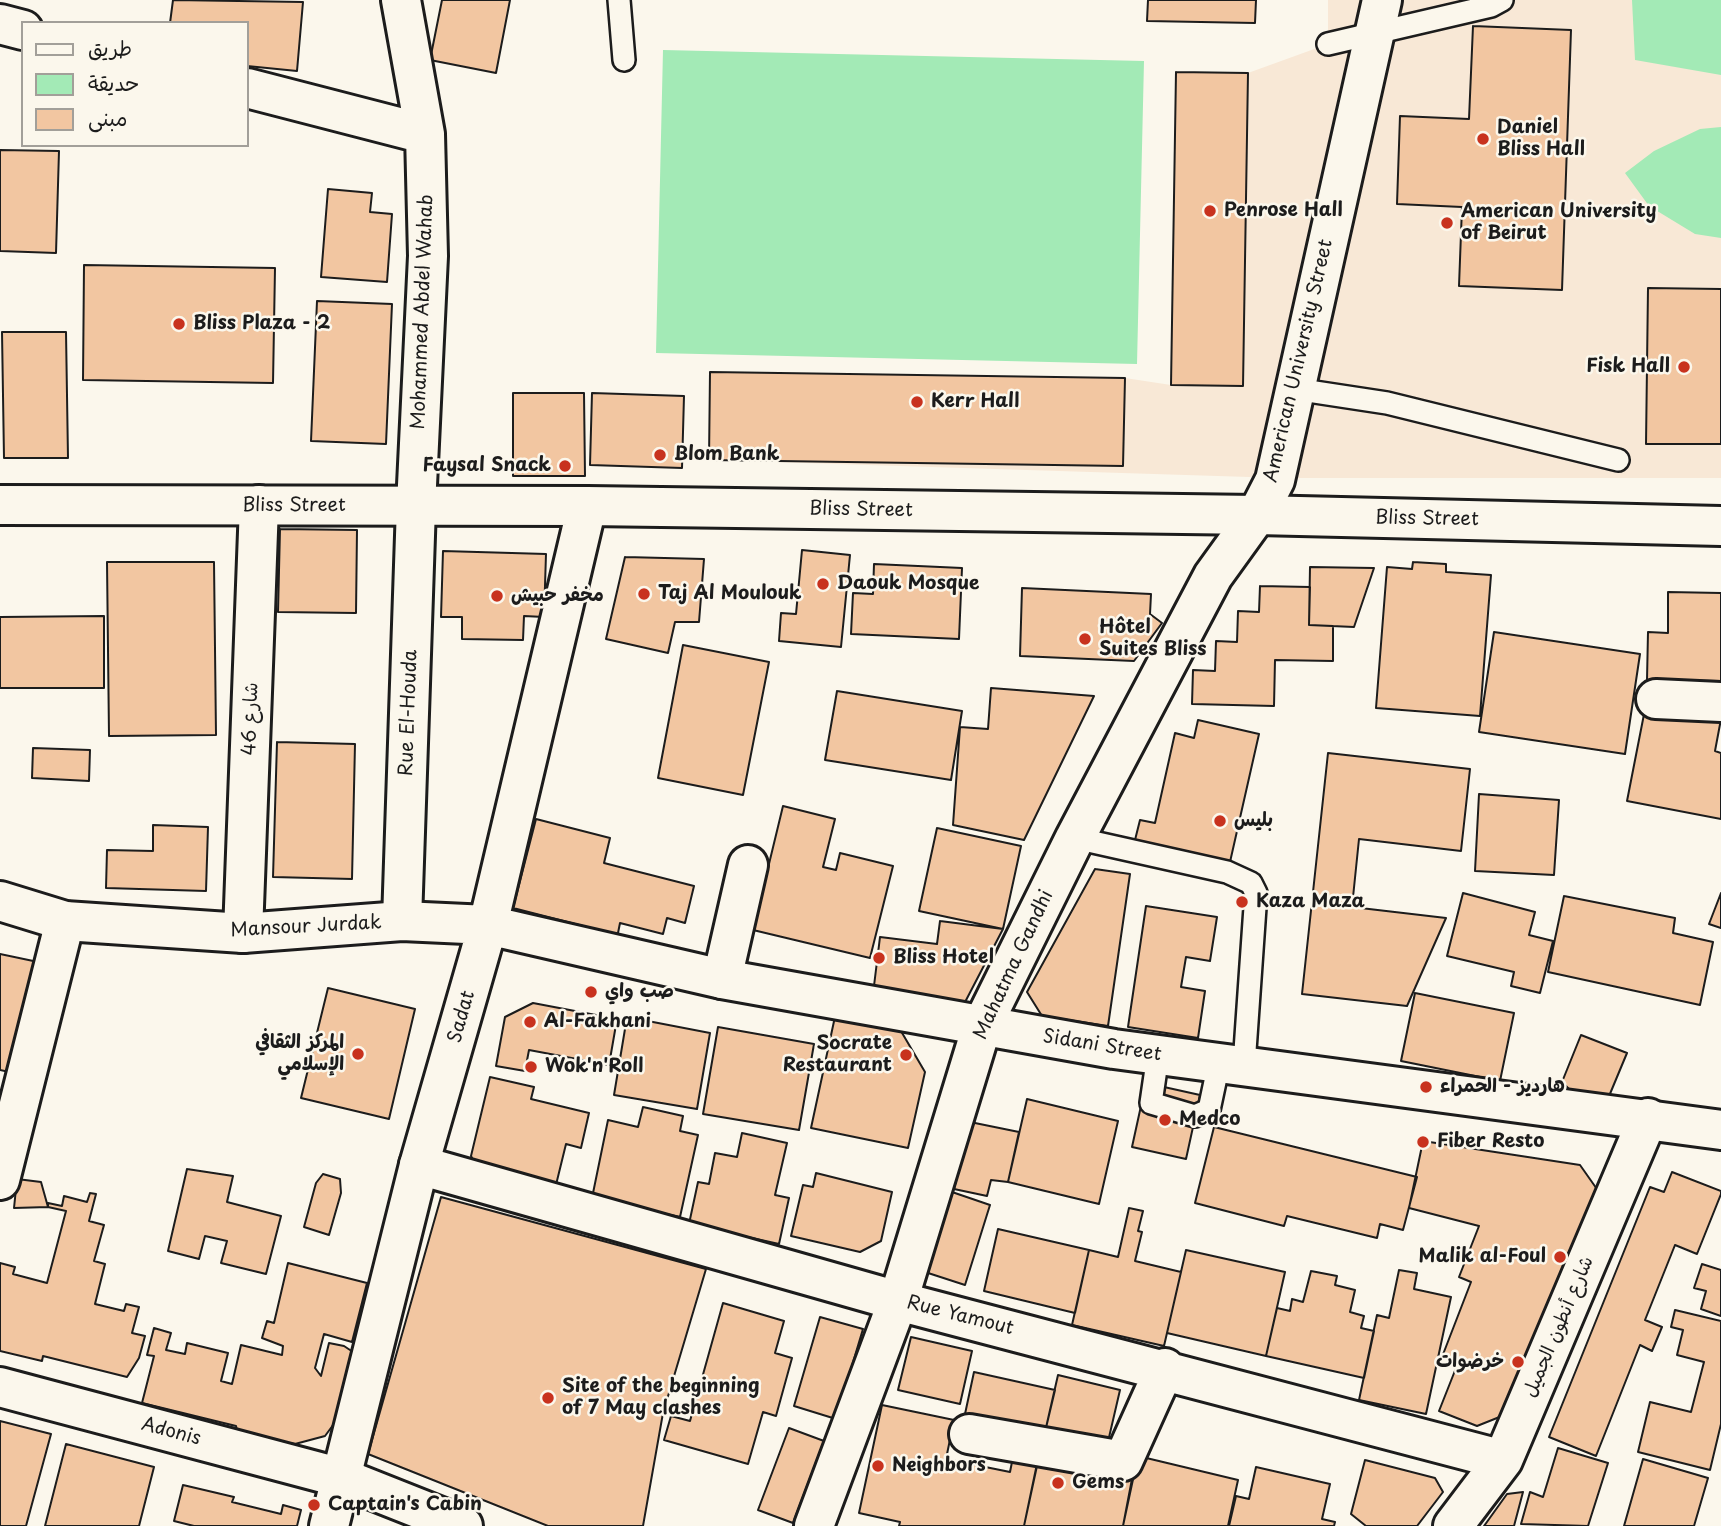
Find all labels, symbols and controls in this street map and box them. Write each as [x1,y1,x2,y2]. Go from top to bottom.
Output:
legend [21,21,248,147]
text: طريق [88,31,132,63]
text: حديقة [88,66,139,98]
text: مبنى [88,101,127,133]
place label: Daniel Bliss Hall [1497,117,1585,161]
marker: Daniel Bliss Hall [1475,131,1491,147]
street label: Mohammed Abdel Wahab [408,194,438,430]
place label: Penrose Hall [1224,200,1343,222]
place label: American University of Beirut [1461,201,1657,245]
marker: Penrose Hall [1202,203,1218,219]
marker: American University of Beirut [1439,215,1455,231]
street label: American University Street [1260,237,1338,485]
place label: Bliss Plaza - 2 [193,313,330,335]
marker: Bliss Plaza - 2 [171,316,187,332]
place label: Fisk Hall [1586,356,1670,378]
marker: Fisk Hall [1676,359,1692,375]
place label: Kerr Hall [931,391,1019,413]
marker: Kerr Hall [909,394,925,410]
place label: Blom Bank [674,444,780,466]
marker: Blom Bank [652,447,668,463]
place label: Faysal Snack [422,455,551,477]
marker: Faysal Snack [557,458,573,474]
street label: Bliss Street [242,495,346,517]
street label: Bliss Street [809,498,913,522]
street label: Bliss Street [1375,507,1479,531]
place label: Daouk Mosque [837,573,979,595]
marker: Daouk Mosque [815,576,831,592]
place label: Taj Al Moulouk [658,583,802,605]
place label: مخفر حبيش [511,585,604,607]
marker: Taj Al Moulouk [636,586,652,602]
marker: مخفر حبيش [489,588,505,604]
place label: Hôtel Suites Bliss [1099,617,1207,661]
marker: Hôtel Suites Bliss [1077,631,1093,647]
street label: Rue El-Houda [395,649,423,777]
street label: شارع 46 [238,682,264,756]
place label: بليس [1234,810,1273,832]
marker: بليس [1212,813,1228,829]
street label: Mahatma Gandhi [969,887,1059,1043]
place label: Kaza Maza [1256,891,1365,913]
marker: Kaza Maza [1234,894,1250,910]
street label: Mansour Jurdak [230,912,382,942]
place label: Bliss Hotel [893,947,994,969]
marker: Bliss Hotel [871,950,887,966]
place label: صب واي [605,981,674,1003]
marker: صب واي [583,984,599,1000]
street label: Sadat [444,988,480,1046]
place label: Al-Fakhani [544,1011,651,1033]
marker: Al-Fakhani [522,1014,538,1030]
street label: Sidani Street [1041,1025,1163,1067]
place label: المركز الثقافي الإسلامي [255,1032,344,1076]
place label: Socrate Restaurant [783,1033,892,1077]
marker: المركز الثقافي الإسلامي [350,1046,366,1062]
marker: Socrate Restaurant [898,1047,914,1063]
place label: Wok'n'Roll [545,1056,643,1078]
marker: Wok'n'Roll [523,1059,539,1075]
place label: هارديز - الحمراء [1440,1076,1565,1098]
marker: هارديز - الحمراء [1418,1079,1434,1095]
place label: Medco [1179,1109,1240,1131]
marker: Medco [1157,1112,1173,1128]
place label: Fiber Resto [1437,1131,1544,1153]
marker: Fiber Resto [1415,1134,1431,1150]
place label: Malik al-Foul [1419,1246,1546,1268]
marker: Malik al-Foul [1552,1249,1568,1265]
street label: شارع أنطون الجميل [1519,1253,1599,1401]
street label: Rue Yamout [904,1292,1016,1340]
place label: خرضوات [1436,1351,1504,1373]
marker: خرضوات [1510,1354,1526,1370]
place label: Site of the beginning of 7 May clashes [562,1376,759,1420]
marker: Site of the beginning of 7 May clashes [540,1390,556,1406]
street label: Adonis [139,1413,203,1451]
place label: Neighbors [892,1455,986,1477]
marker: Neighbors [870,1458,886,1474]
place label: Gems [1072,1472,1124,1494]
marker: Gems [1050,1475,1066,1491]
place label: Captain's Cabin [328,1494,482,1516]
marker: Captain's Cabin [306,1497,322,1513]

